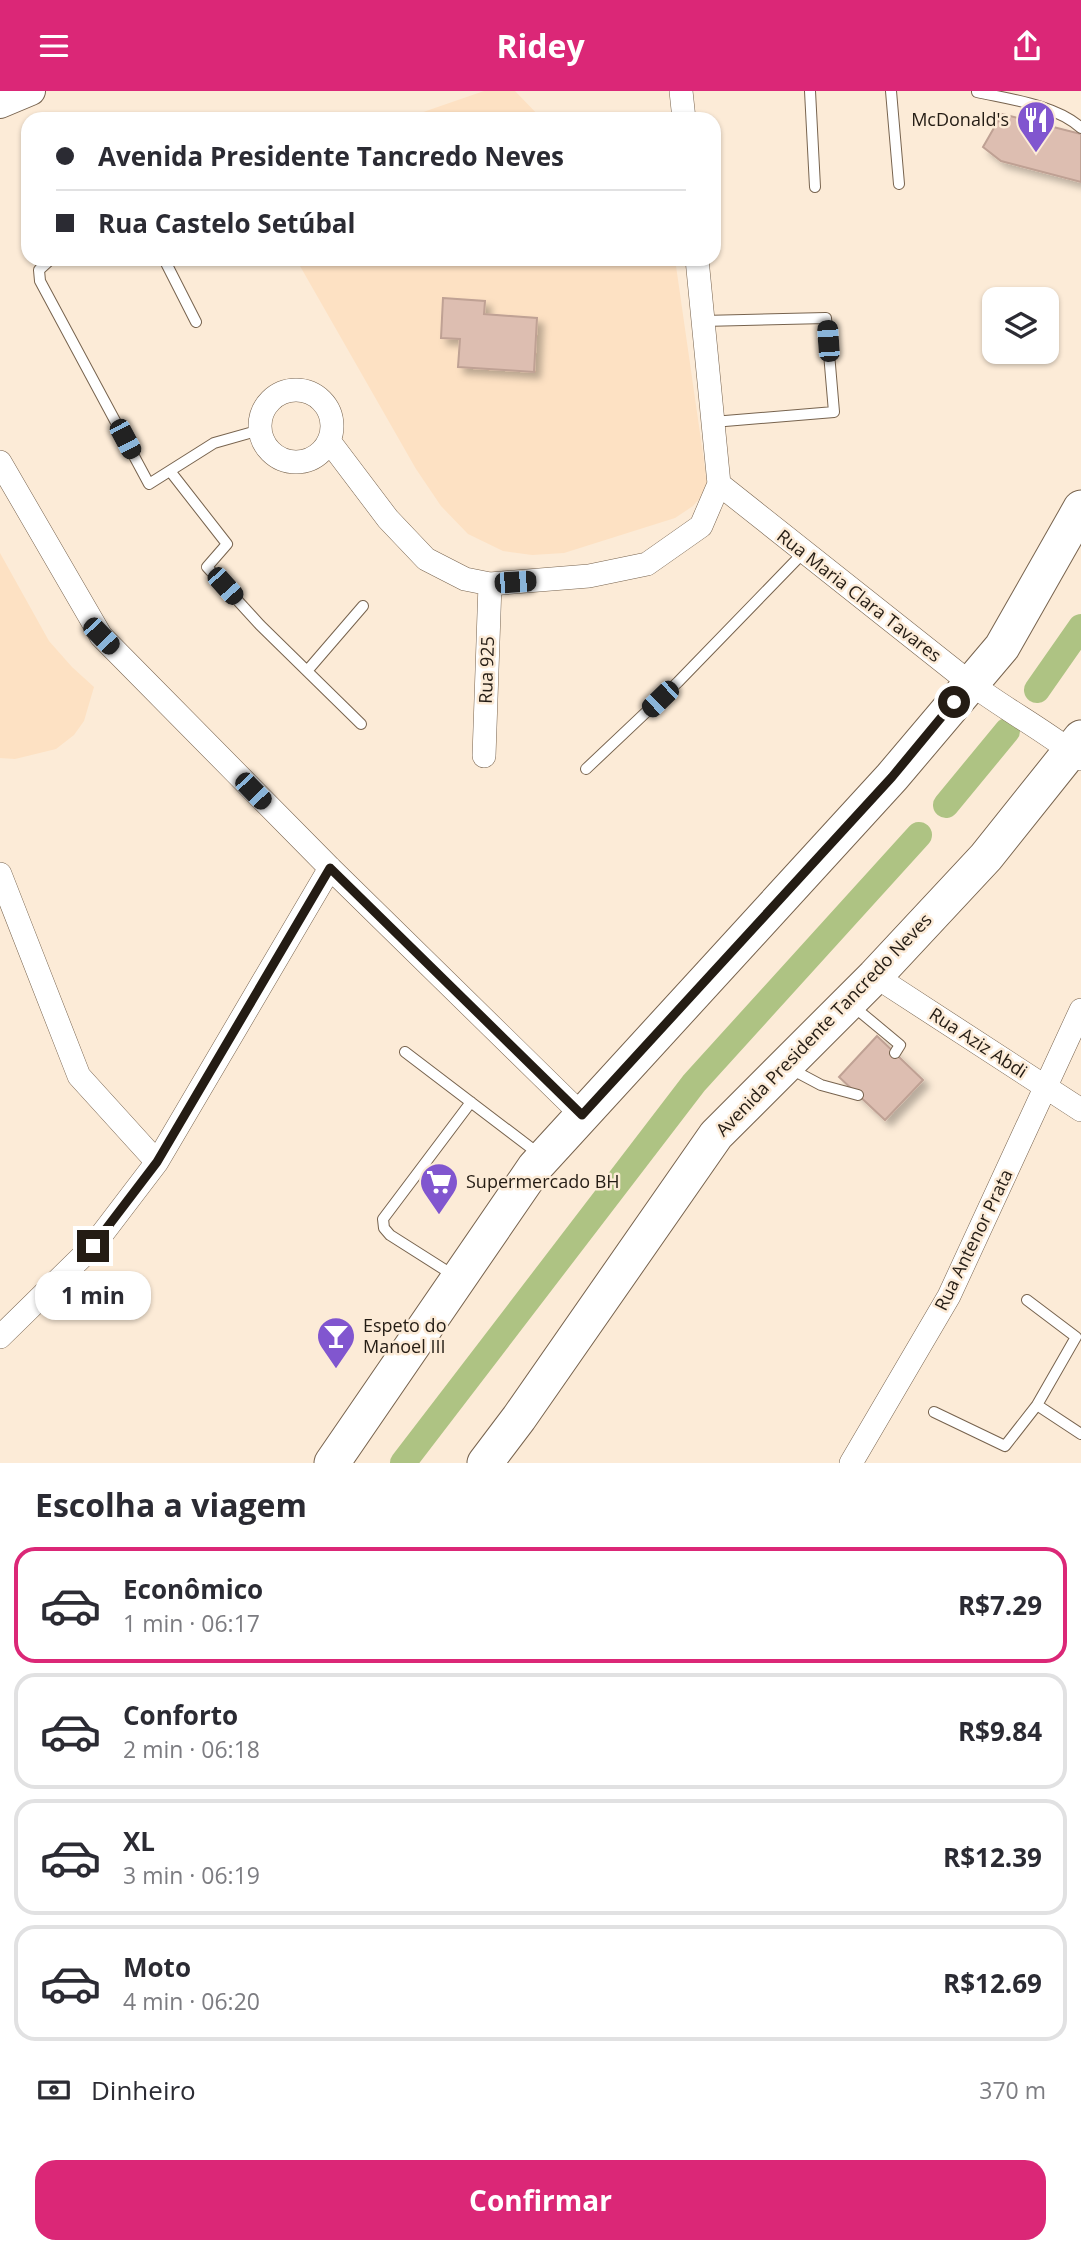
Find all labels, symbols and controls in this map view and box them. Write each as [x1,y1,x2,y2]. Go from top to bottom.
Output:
text: Ridey [496,24,585,67]
icon: menu [35,27,73,65]
icon: share [1008,27,1046,65]
restaurant icon: McDonald's [1015,99,1057,154]
place label: McDonald's [911,107,1009,131]
text: Avenida Presidente Tancredo Neves [98,138,564,174]
text: Rua Castelo Setúbal [98,205,356,241]
map controls [982,287,1059,364]
button: layers [982,287,1059,364]
car [817,319,840,363]
car [106,416,145,462]
street label: Rua Maria Clara Tavares [772,523,947,667]
car [204,563,247,609]
car [494,570,537,594]
car [79,614,124,658]
street label: Rua 925 [473,636,499,704]
car [638,677,683,721]
route start [938,686,970,718]
car [231,769,276,813]
street label: Avenida Presidente Tancredo Neves [710,908,937,1141]
street label: Rua Aziz Abdi [925,1002,1032,1083]
supermarket icon: Supermercado BH [418,1161,460,1216]
street label: Rua Antenor Prata [928,1165,1018,1314]
place label: Supermercado BH [466,1169,620,1193]
route end [77,1230,109,1262]
callout: 1 min [35,1271,151,1319]
text: 1 min [61,1279,125,1311]
place label: Espeto do Manoel III [363,1313,446,1358]
bar icon: Espeto do Manoel III [315,1315,357,1370]
text: Escolha a viagem [35,1483,307,1526]
text: Econômico [123,1571,263,1607]
icon: car [39,1574,102,1637]
text: R$7.29 [958,1587,1042,1623]
text: 1 min · 06:17 [123,1607,260,1639]
text: Conforto [123,1697,238,1733]
icon: car [39,1700,102,1763]
text: R$9.84 [958,1713,1042,1749]
text: 2 min · 06:18 [123,1733,260,1765]
text: XL [123,1823,155,1859]
icon: car [39,1826,102,1889]
text: R$12.39 [943,1839,1042,1875]
text: 3 min · 06:19 [123,1859,260,1891]
text: Moto [123,1949,191,1985]
icon: car [39,1952,102,2015]
text: R$12.69 [943,1965,1042,2001]
text: 4 min · 06:20 [123,1985,260,2017]
icon: cash [35,2071,73,2109]
text: Dinheiro [91,2072,196,2108]
text: 370 m [979,2074,1046,2106]
button: Confirmar [35,2160,1046,2240]

